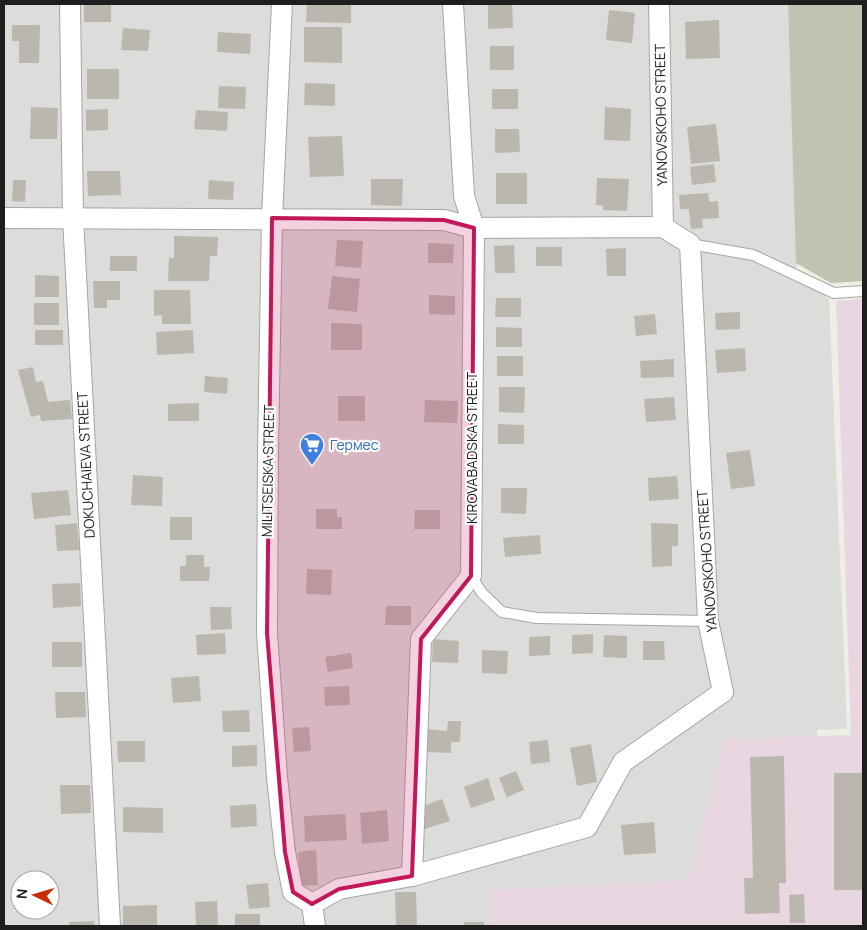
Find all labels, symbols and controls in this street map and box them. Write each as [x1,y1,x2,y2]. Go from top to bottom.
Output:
street label: YANOVSKOHO STREET [650,43,671,186]
street label: KIROVABADSKA STREET [462,371,481,524]
street label: DOKUCHAIEVA STREET [72,391,99,539]
street label: MILITSEISKA STREET [257,404,278,537]
supermarket icon: Гермес [299,432,325,466]
place label: Гермес [330,435,379,454]
street label: YANOVSKOHO STREET [692,489,721,633]
north arrow [10,870,60,920]
text: N [12,888,31,900]

